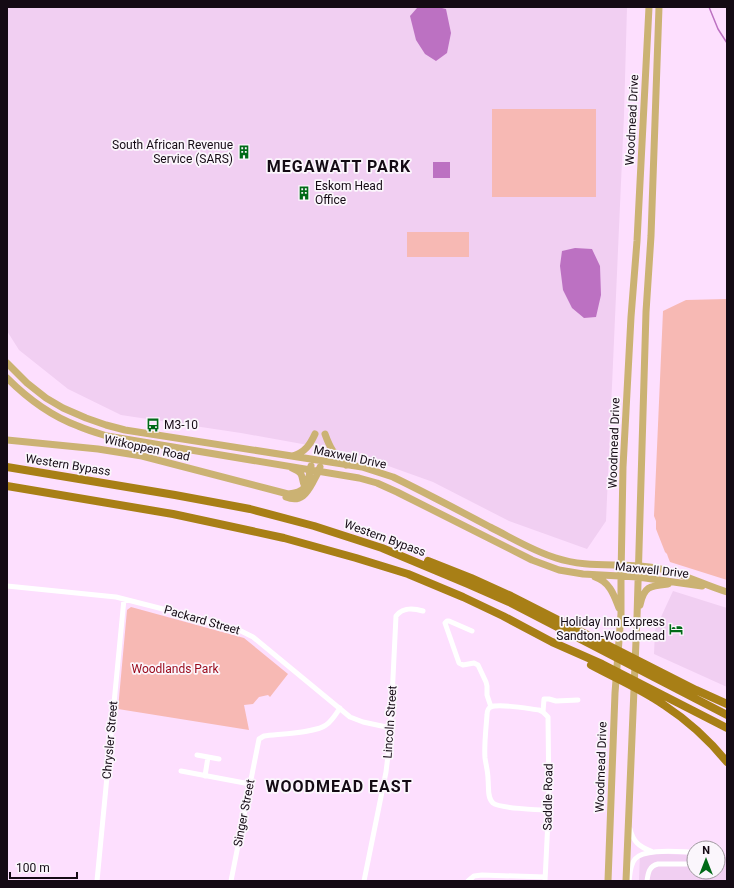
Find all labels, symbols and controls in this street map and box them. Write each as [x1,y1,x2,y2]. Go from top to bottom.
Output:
street label: Woodmead Drive [623,74,641,166]
place label: South African Revenue Service (SARS) [112,138,233,166]
building icon: South African Revenue Service (SARS) [236,144,252,160]
district label: MEGAWATT PARK [267,157,411,176]
place label: Eskom Head Office [315,179,383,207]
building icon: Eskom Head Office [296,185,312,201]
street label: Woodmead Drive [605,397,623,489]
bus stop icon: M3-10 [145,417,161,433]
place label: M3-10 [164,418,198,432]
street label: Witkoppen Road [103,432,191,464]
street label: Maxwell Drive [312,442,388,472]
street label: Western Bypass [25,451,111,479]
street label: Western Bypass [342,517,428,559]
street label: Maxwell Drive [614,559,690,581]
street label: Packard Street [162,602,242,638]
place label: Holiday Inn Express Sandton-Woodmead [556,615,665,643]
hotel icon: Holiday Inn Express Sandton-Woodmead [668,621,684,637]
park label: Woodlands Park [131,662,219,676]
street label: Lincoln Street [380,685,400,759]
street label: Chrysler Street [100,700,120,780]
street label: Woodmead Drive [592,721,610,813]
street label: Saddle Road [540,763,556,831]
district label: WOODMEAD EAST [265,777,413,796]
street label: Singer Street [231,778,257,848]
north arrow [686,840,726,880]
text: N [702,844,710,857]
scale bar [10,854,77,880]
text: 100 m [16,861,50,875]

